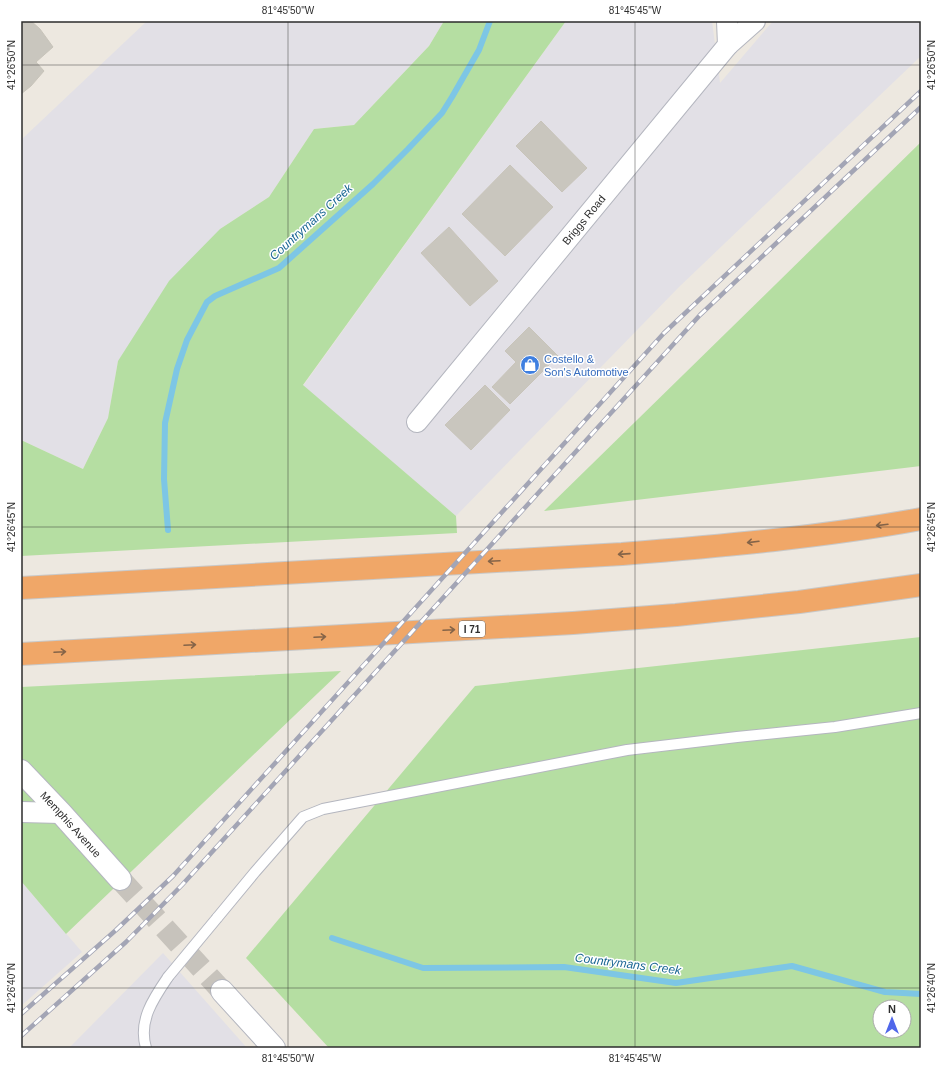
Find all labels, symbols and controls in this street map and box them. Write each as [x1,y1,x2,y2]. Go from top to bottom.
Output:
text: 81°45'50"W [262,5,315,16]
text: 81°45'45"W [609,5,662,16]
text: 41°26'50"N [6,40,17,90]
text: 41°26'50"N [926,40,937,90]
water label: Countrymans Creek [267,180,356,263]
street label: Briggs Road [560,193,608,247]
place label: Costello & Son's Automotive [544,353,629,378]
shop icon: Costello & Son's Automotive [519,354,541,376]
text: 41°26'45"N [6,502,17,552]
text: 41°26'45"N [926,502,937,552]
one-way arrow [876,522,889,529]
one-way arrow [747,538,760,545]
one-way arrow [618,550,631,557]
one-way arrow [488,558,501,565]
road number: I 71 [459,621,485,637]
one-way arrow [442,626,455,633]
one-way arrow [313,634,326,641]
one-way arrow [183,641,196,648]
one-way arrow [53,648,66,656]
street label: Memphis Avenue [38,789,104,860]
water label: Countrymans Creek [574,951,683,978]
text: 41°26'40"N [6,963,17,1013]
text: 41°26'40"N [926,963,937,1013]
north arrow [872,999,912,1039]
text: N [888,1003,896,1015]
text: 81°45'50"W [262,1053,315,1064]
text: 81°45'45"W [609,1053,662,1064]

